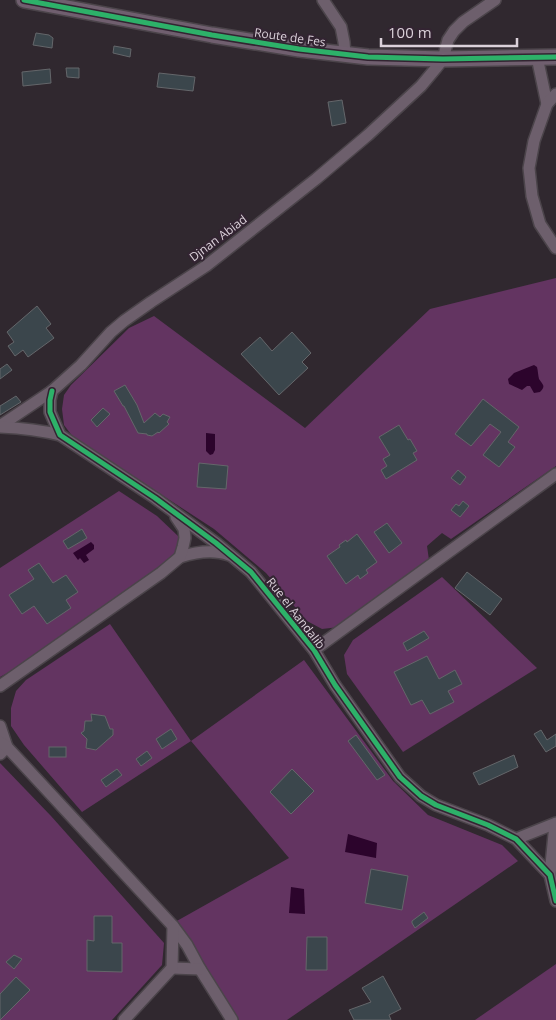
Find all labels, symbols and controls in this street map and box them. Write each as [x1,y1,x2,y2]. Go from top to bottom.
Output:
scale bar [381,15,517,47]
text: 100 m [388,22,432,42]
street label: Route de Fes [253,24,327,50]
street label: Djnan Abiad [186,211,250,265]
street label: Rue el Aandalib [263,574,329,652]

